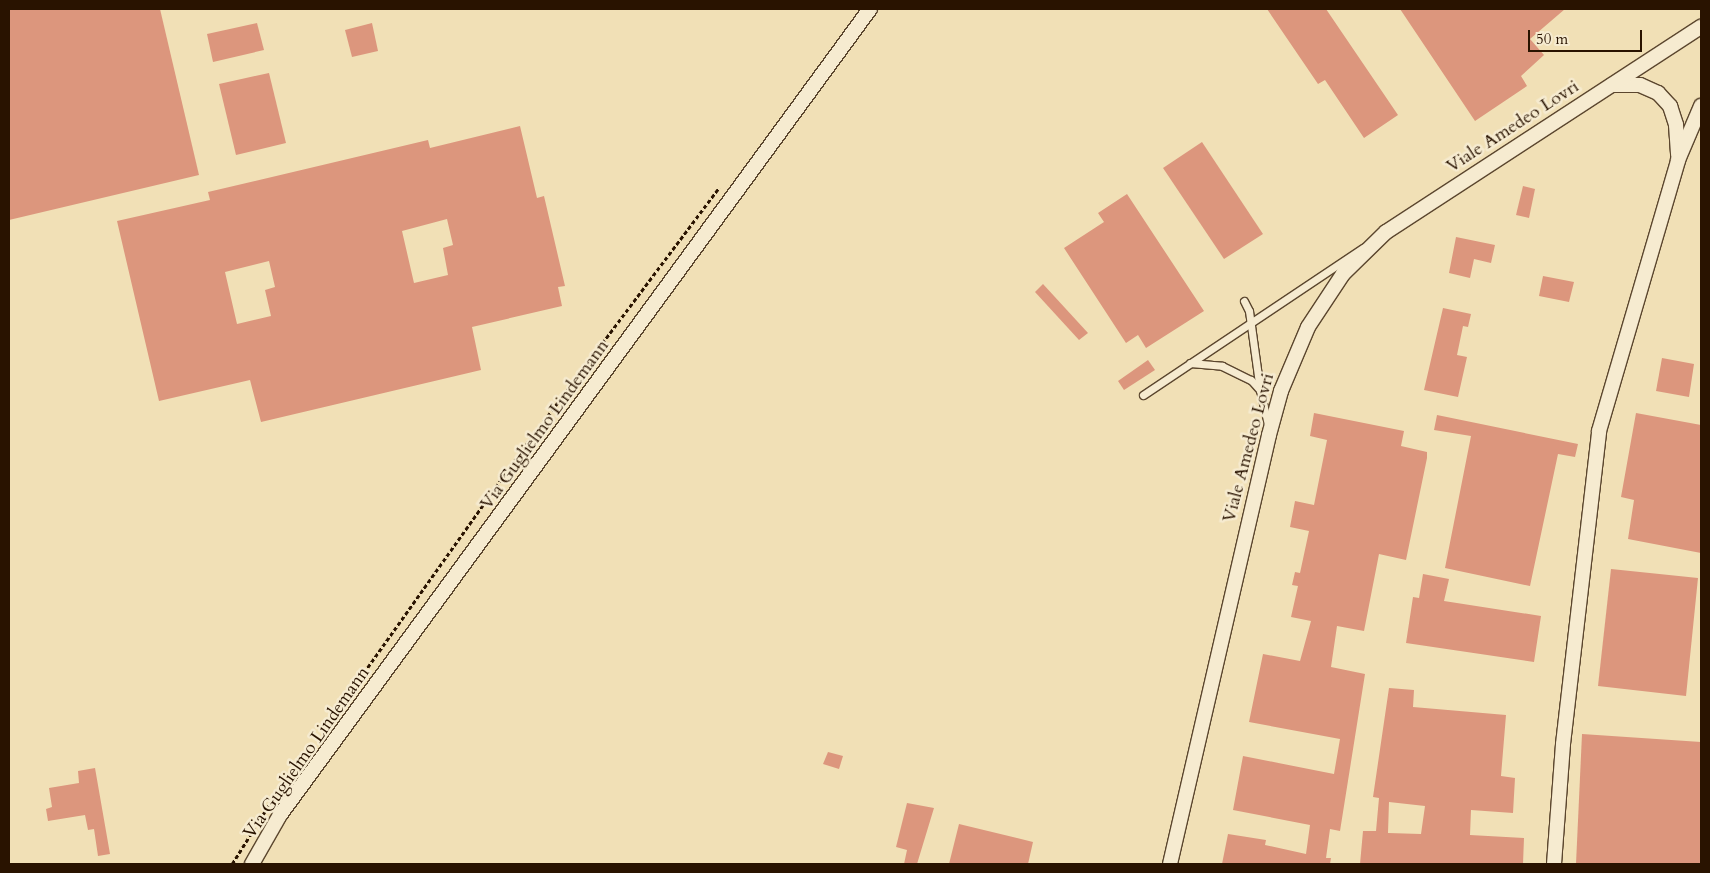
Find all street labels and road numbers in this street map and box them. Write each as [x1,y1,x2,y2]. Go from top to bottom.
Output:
street label: Viale Amedeo Lovri [1443,76,1583,178]
street label: Via Guglielmo Lindemann [476,336,614,514]
street label: Viale Amedeo Lovri [1219,371,1279,525]
street label: Via Guglielmo Lindemann [239,663,375,843]

